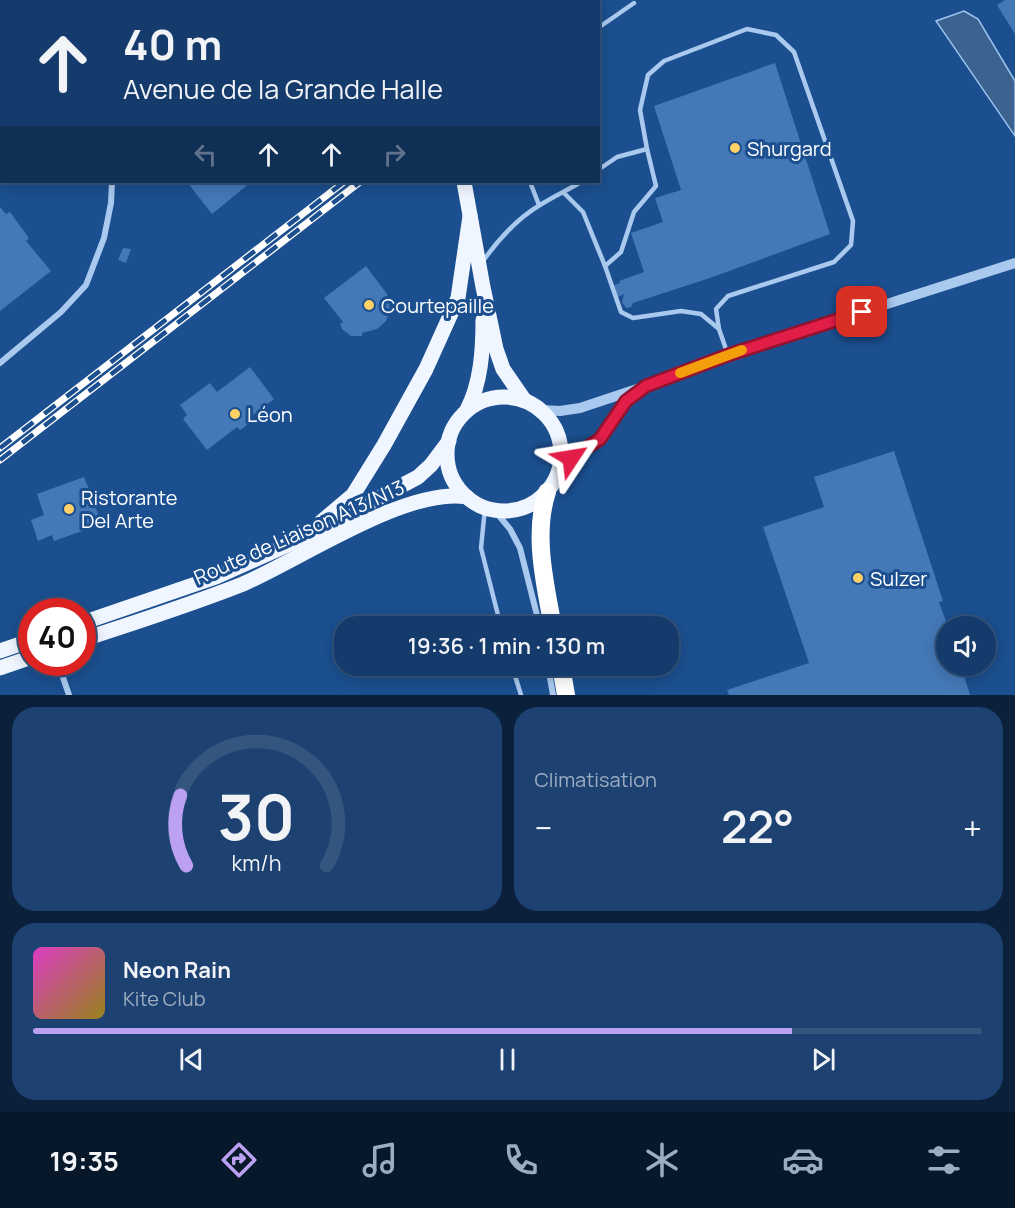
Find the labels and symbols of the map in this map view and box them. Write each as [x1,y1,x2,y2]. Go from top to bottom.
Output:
place label: Shurgard [747,135,832,162]
marker: Shurgard [728,141,742,155]
pin [836,286,887,337]
place label: Courtepaille [381,292,494,319]
marker: Courtepaille [362,298,376,312]
place label: Léon [247,401,293,428]
marker: Léon [228,407,242,421]
position arrow [539,426,603,490]
street label: Route de Liaison A13/N13 [189,473,409,591]
place label: Ristorante Del Arte [81,484,177,534]
marker: Ristorante Del Arte [62,502,76,516]
place label: Sulzer [870,565,928,592]
marker: Sulzer [851,571,865,585]
speed limit sign: 40 [18,598,96,676]

